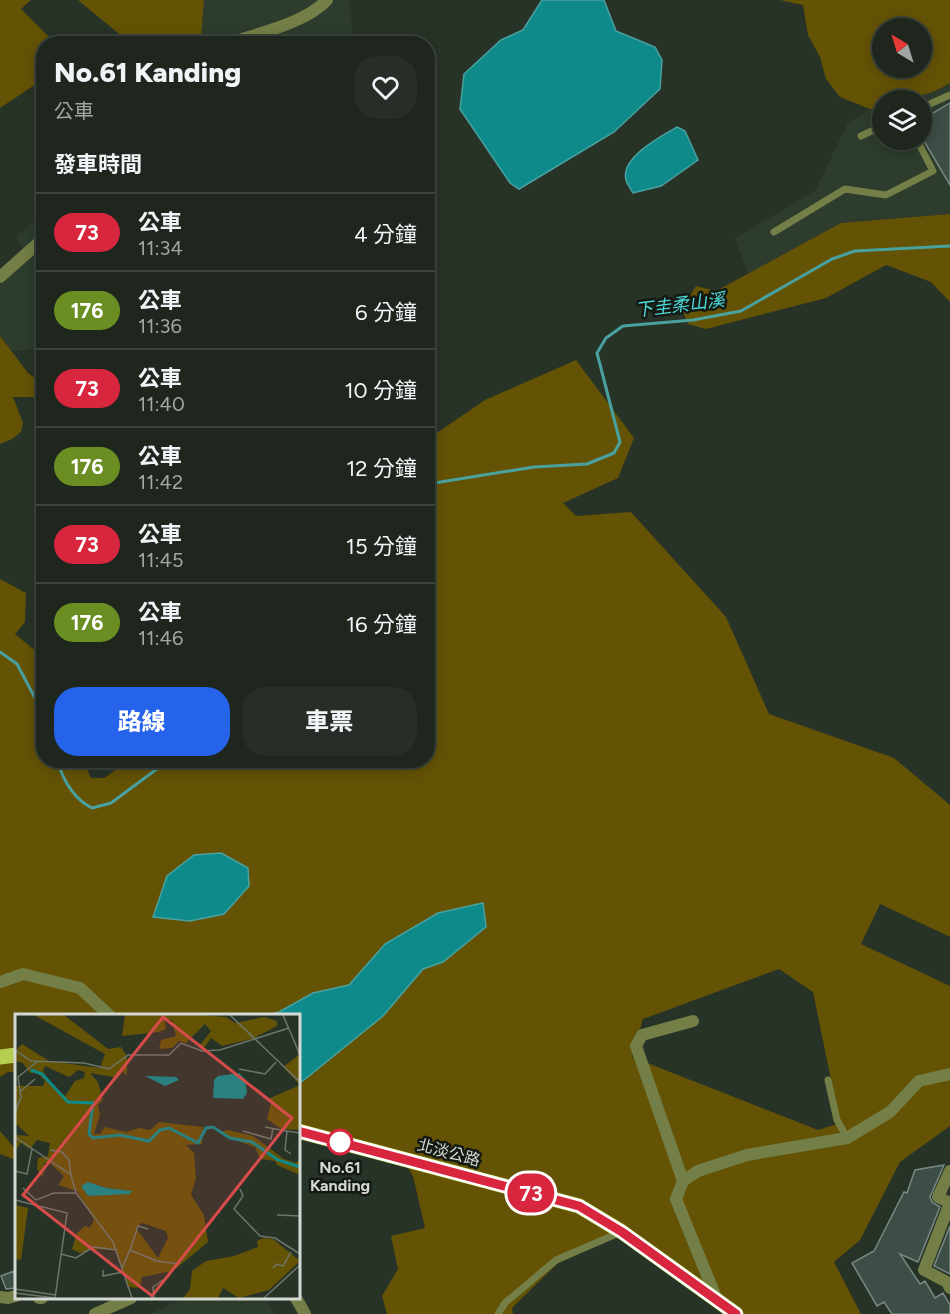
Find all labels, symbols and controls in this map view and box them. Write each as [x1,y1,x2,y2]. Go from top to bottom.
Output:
north arrow [872,18,932,78]
map controls [872,18,932,150]
text: No.61 Kanding [54,55,241,89]
button: heart [354,56,417,119]
button: layers [872,90,932,150]
text: 公車 [54,99,94,123]
text: 發車時間 [54,151,142,178]
text: 公車 [138,209,182,236]
text: 73 [75,220,99,245]
text: 4 分鐘 [354,221,417,248]
text: 11:34 [138,236,183,260]
text: 公車 [138,287,182,314]
water label: 下圭柔山溪 [634,288,729,321]
text: 176 [71,298,103,323]
text: 6 分鐘 [355,299,417,326]
text: 11:36 [138,314,182,338]
text: 公車 [138,365,182,392]
text: 73 [75,376,99,401]
text: 10 分鐘 [344,377,417,404]
text: 11:40 [138,392,185,416]
text: 公車 [138,443,182,470]
text: 176 [71,454,103,479]
text: 12 分鐘 [346,455,417,482]
text: 11:42 [138,470,183,494]
text: 公車 [138,521,182,548]
text: 73 [75,532,99,557]
text: 15 分鐘 [346,533,417,560]
text: 11:45 [138,548,184,572]
text: 公車 [138,599,182,626]
text: 176 [71,610,103,635]
text: 16 分鐘 [346,611,417,638]
text: 11:46 [138,626,183,650]
button: 路線 [54,687,230,756]
button: 車票 [242,687,417,756]
inset map [15,1014,300,1299]
marker: No.61 Kanding [327,1129,353,1155]
street label: 北淡公路 [415,1135,482,1170]
place label: No.61 Kanding [310,1158,370,1195]
line badge: 73 [504,1174,558,1212]
text: 73 [519,1181,543,1206]

